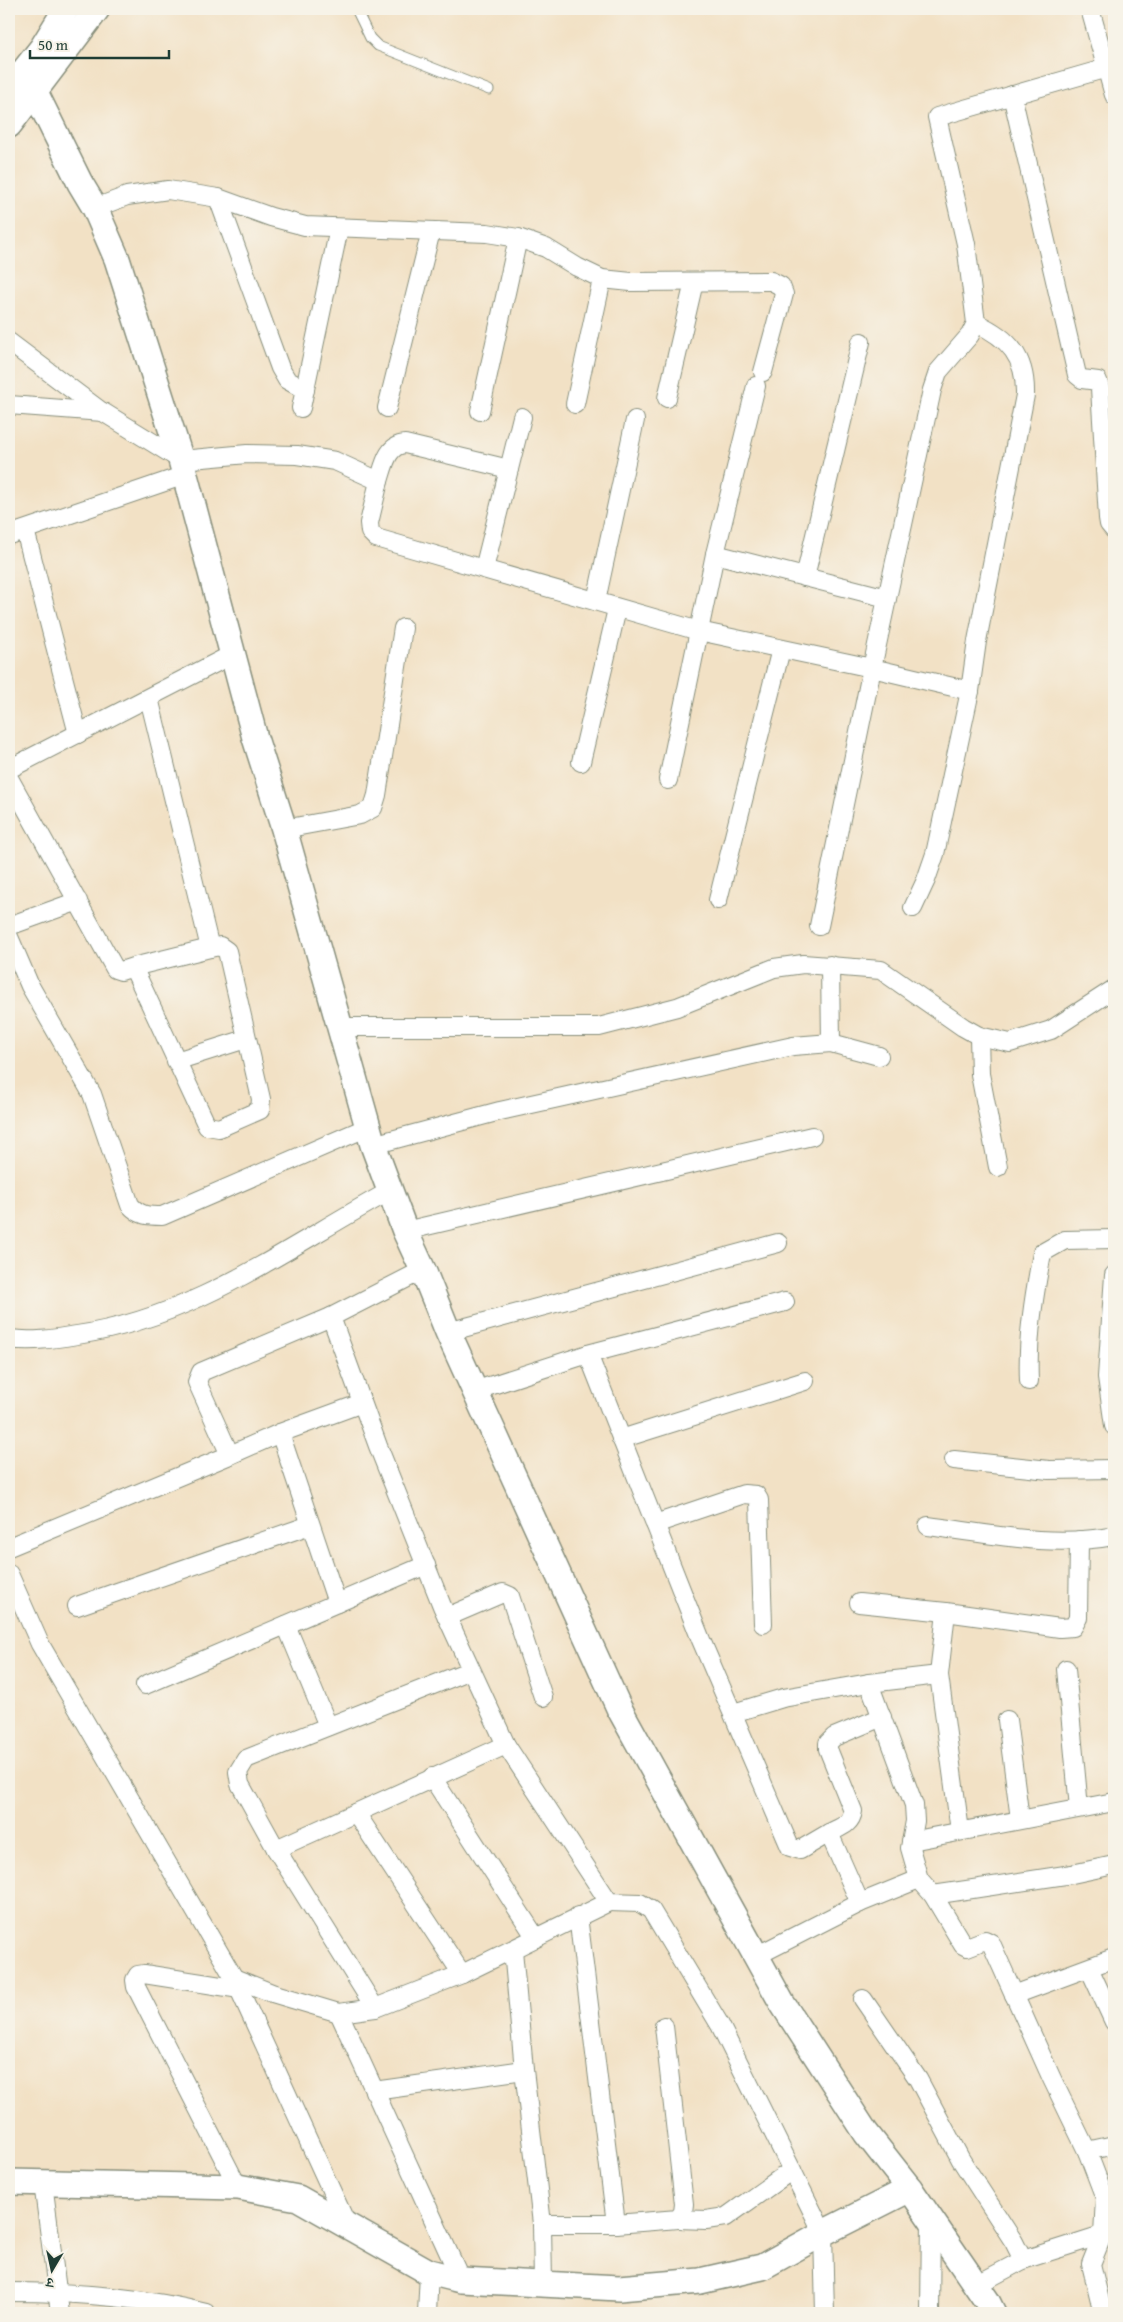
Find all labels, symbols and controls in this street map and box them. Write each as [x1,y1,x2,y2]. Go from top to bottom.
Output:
scale bar [30,28,169,60]
text: 50 m [38,34,69,55]
north arrow [28,2244,78,2294]
text: उ [44,2272,56,2293]

